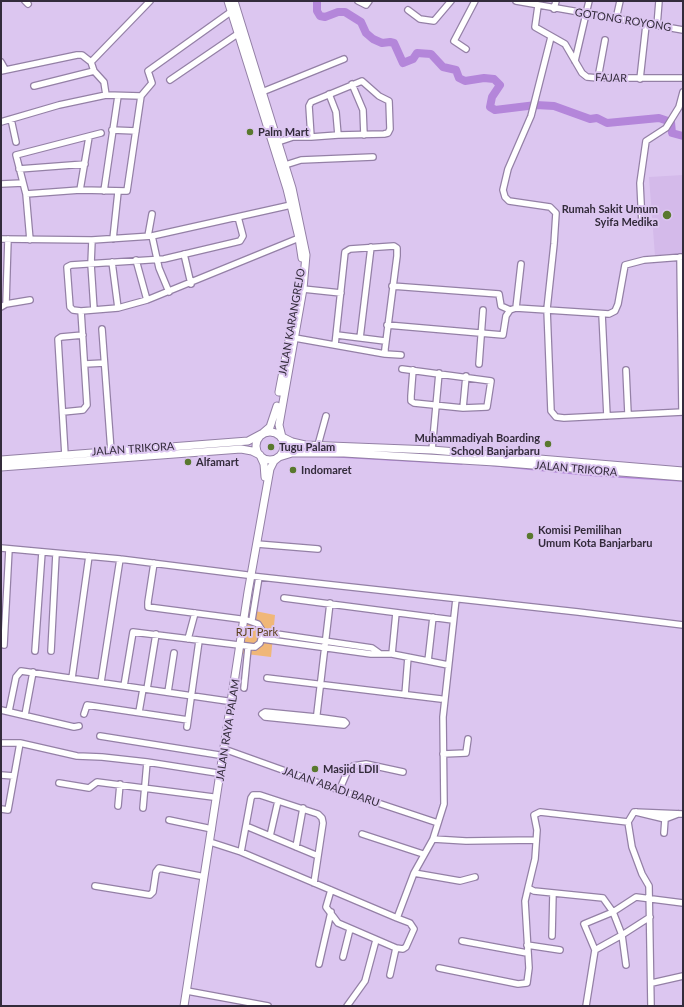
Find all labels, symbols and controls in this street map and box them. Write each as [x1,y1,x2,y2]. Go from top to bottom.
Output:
street label: GOTONG ROYONG [574,6,672,34]
street label: FAJAR [595,71,627,85]
place label: Palm Mart [258,125,309,139]
marker: Palm Mart [245,127,255,137]
place label: Rumah Sakit Umum Syifa Medika [562,202,658,228]
marker: Rumah Sakit Umum Syifa Medika [661,209,673,221]
street label: JALAN KARANGREJO [276,267,308,377]
place label: Muhammadiyah Boarding School Banjarbaru [414,431,540,457]
marker: Muhammadiyah Boarding School Banjarbaru [543,439,553,449]
street label: JALAN TRIKORA [91,440,175,458]
place label: Tugu Palam [279,440,335,454]
marker: Tugu Palam [266,442,276,452]
place label: Alfamart [196,455,239,469]
marker: Alfamart [183,457,193,467]
street label: JALAN TRIKORA [534,459,618,479]
place label: Indomaret [301,463,352,477]
marker: Indomaret [288,465,298,475]
place label: Komisi Pemilihan Umum Kota Banjarbaru [538,523,653,549]
marker: Komisi Pemilihan Umum Kota Banjarbaru [525,531,535,541]
park label: RJT Park [236,625,278,639]
street label: JALAN RAYA PALAM [213,678,243,782]
place label: Masjid LDII [323,762,379,776]
street label: JALAN ABADI BARU [281,764,381,810]
marker: Masjid LDII [310,764,320,774]

